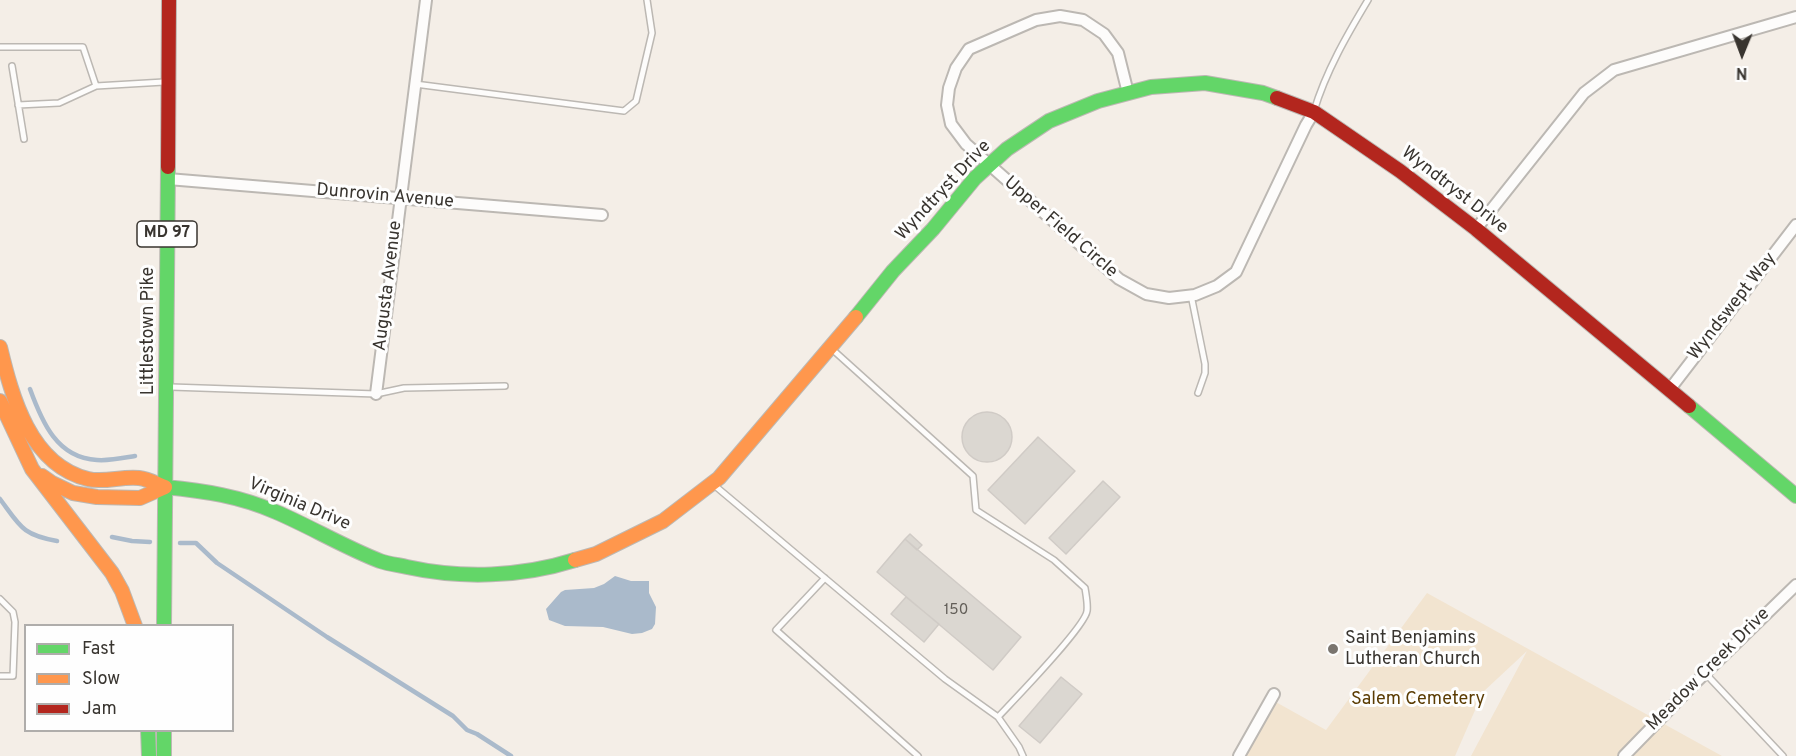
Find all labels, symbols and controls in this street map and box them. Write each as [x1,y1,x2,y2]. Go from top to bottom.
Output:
north arrow [1712,24,1772,84]
text: N [1736,62,1748,82]
street label: Wyndtryst Drive [892,136,996,246]
street label: Wyndtryst Drive [1396,143,1512,239]
street label: Upper Field Circle [999,173,1121,283]
street label: Dunrovin Avenue [315,180,455,214]
street label: Augusta Avenue [370,220,408,352]
road number: MD 97 [137,221,197,247]
street label: Wyndswept Way [1684,249,1782,365]
street label: Littlestown Pike [138,267,160,395]
street label: Virginia Drive [245,474,353,536]
house number: 150 [944,602,968,620]
street label: Meadow Creek Drive [1643,604,1775,736]
legend [24,624,234,732]
place label: Saint Benjamins Lutheran Church [1345,628,1480,670]
text: Fast [82,638,115,661]
marker: Saint Benjamins Lutheran Church [1326,642,1340,656]
text: Slow [82,668,120,691]
park label: Salem Cemetery [1351,689,1485,711]
text: Jam [82,698,117,721]

